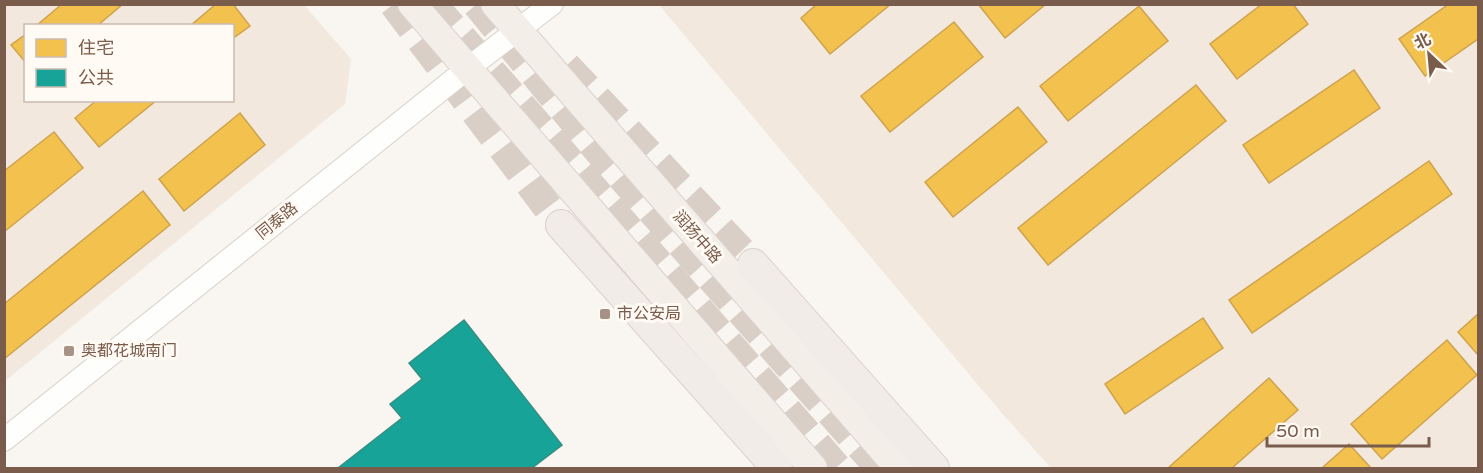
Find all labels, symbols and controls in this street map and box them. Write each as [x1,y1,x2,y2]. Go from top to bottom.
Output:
legend [24,24,234,102]
north arrow [1399,24,1459,84]
text: 北 [1411,29,1434,54]
text: 住宅 [78,37,114,59]
text: 公共 [78,67,114,89]
street label: 同泰路 [252,198,302,244]
street label: 润扬中路 [668,206,726,268]
place label: 市公安局 [617,304,681,324]
marker: 市公安局 [598,307,612,321]
place label: 奥都花城南门 [81,341,177,361]
marker: 奥都花城南门 [62,344,76,358]
scale bar [1267,410,1429,448]
text: 50 m [1276,420,1320,442]

